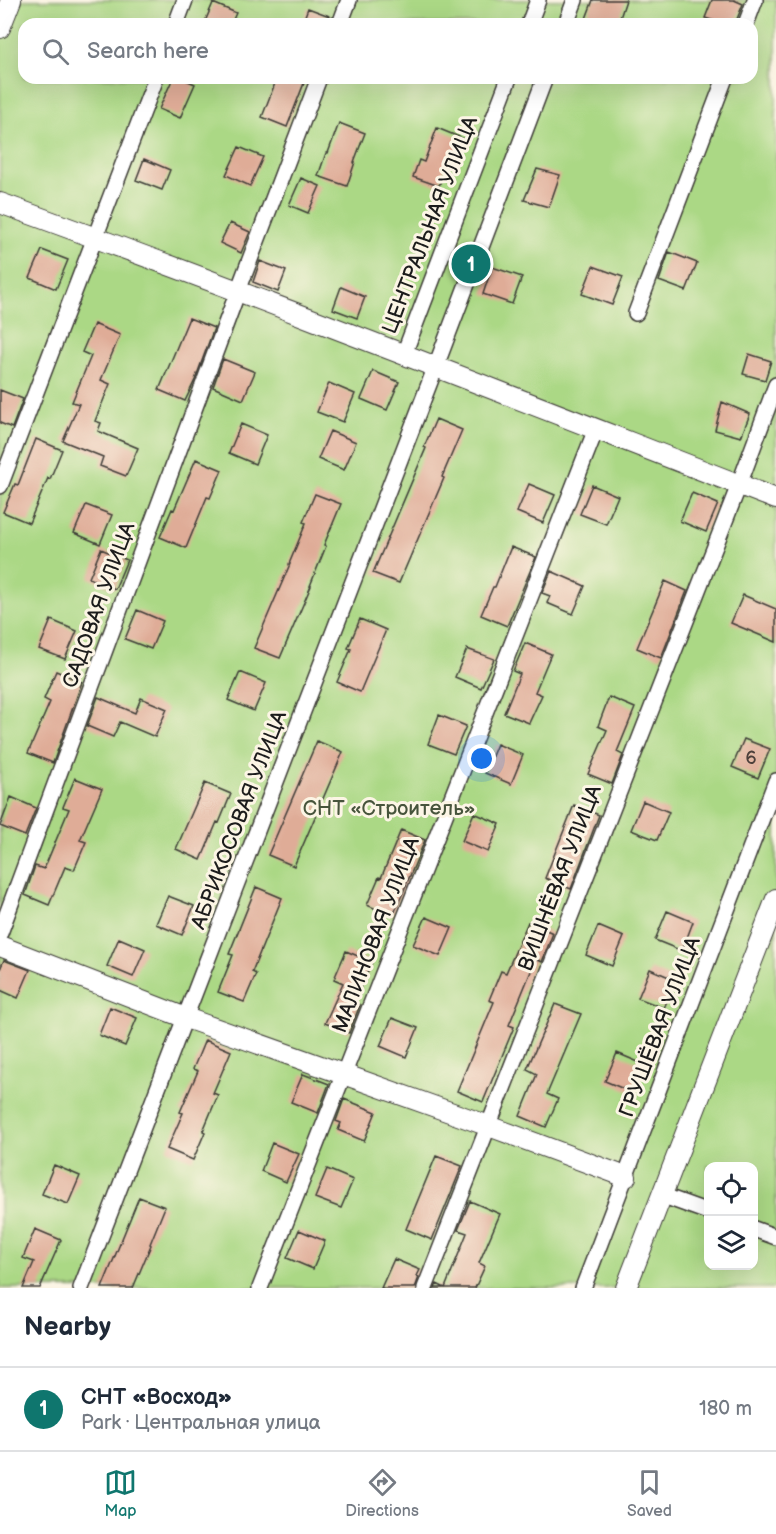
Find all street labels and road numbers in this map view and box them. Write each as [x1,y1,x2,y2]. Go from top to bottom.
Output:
street label: ЦЕНТРАЛЬНАЯ УЛИЦА [377,112,483,337]
street label: САДОВАЯ УЛИЦА [57,518,141,691]
street label: АБРИКОСОВАЯ УЛИЦА [185,707,292,933]
street label: ВИШНЁВАЯ УЛИЦА [513,781,607,974]
street label: МАЛИНОВАЯ УЛИЦА [327,833,425,1036]
street label: ГРУШЁВАЯ УЛИЦА [614,933,706,1121]

